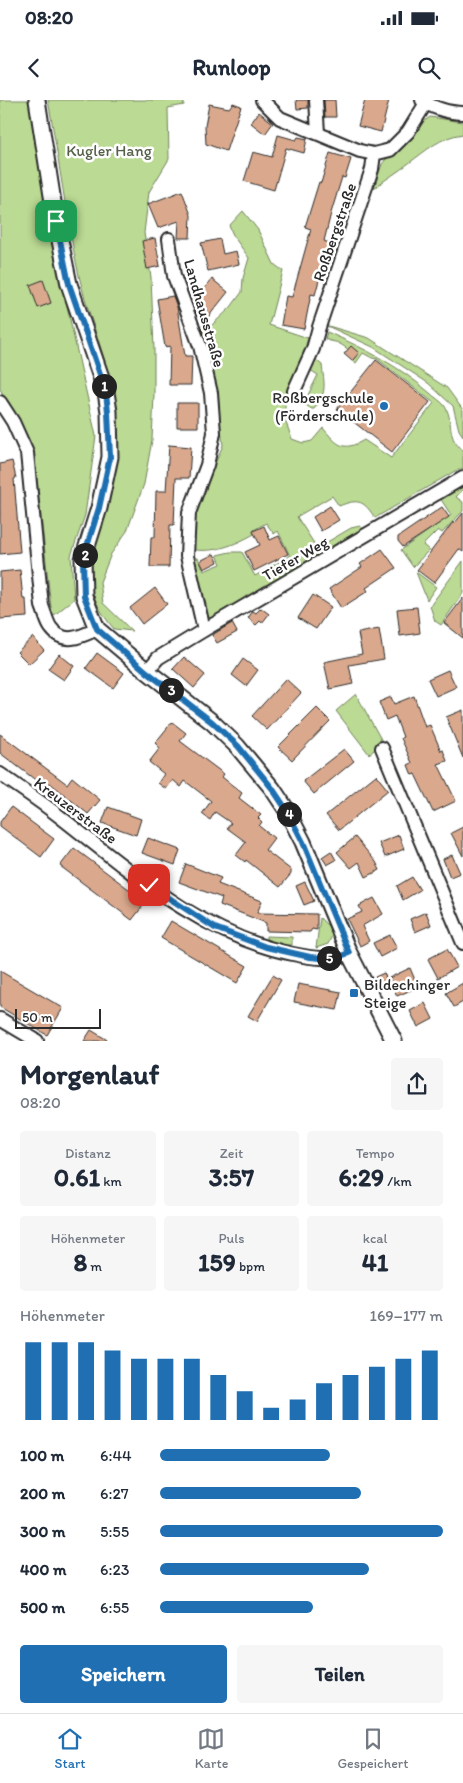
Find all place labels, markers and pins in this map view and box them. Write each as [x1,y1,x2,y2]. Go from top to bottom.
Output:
pin [35,200,77,242]
pin: 1 [92,374,116,398]
place label: Roßbergschule (Förderschule) [272,388,374,425]
marker: Roßbergschule (Förderschule) [378,400,390,412]
pin: 2 [72,542,98,568]
pin: 3 [158,678,184,702]
pin: 4 [276,802,302,826]
pin [128,864,170,906]
pin: 5 [316,946,342,970]
place label: Bildechinger Steige [364,975,451,1012]
marker: Bildechinger Steige [348,987,360,999]

